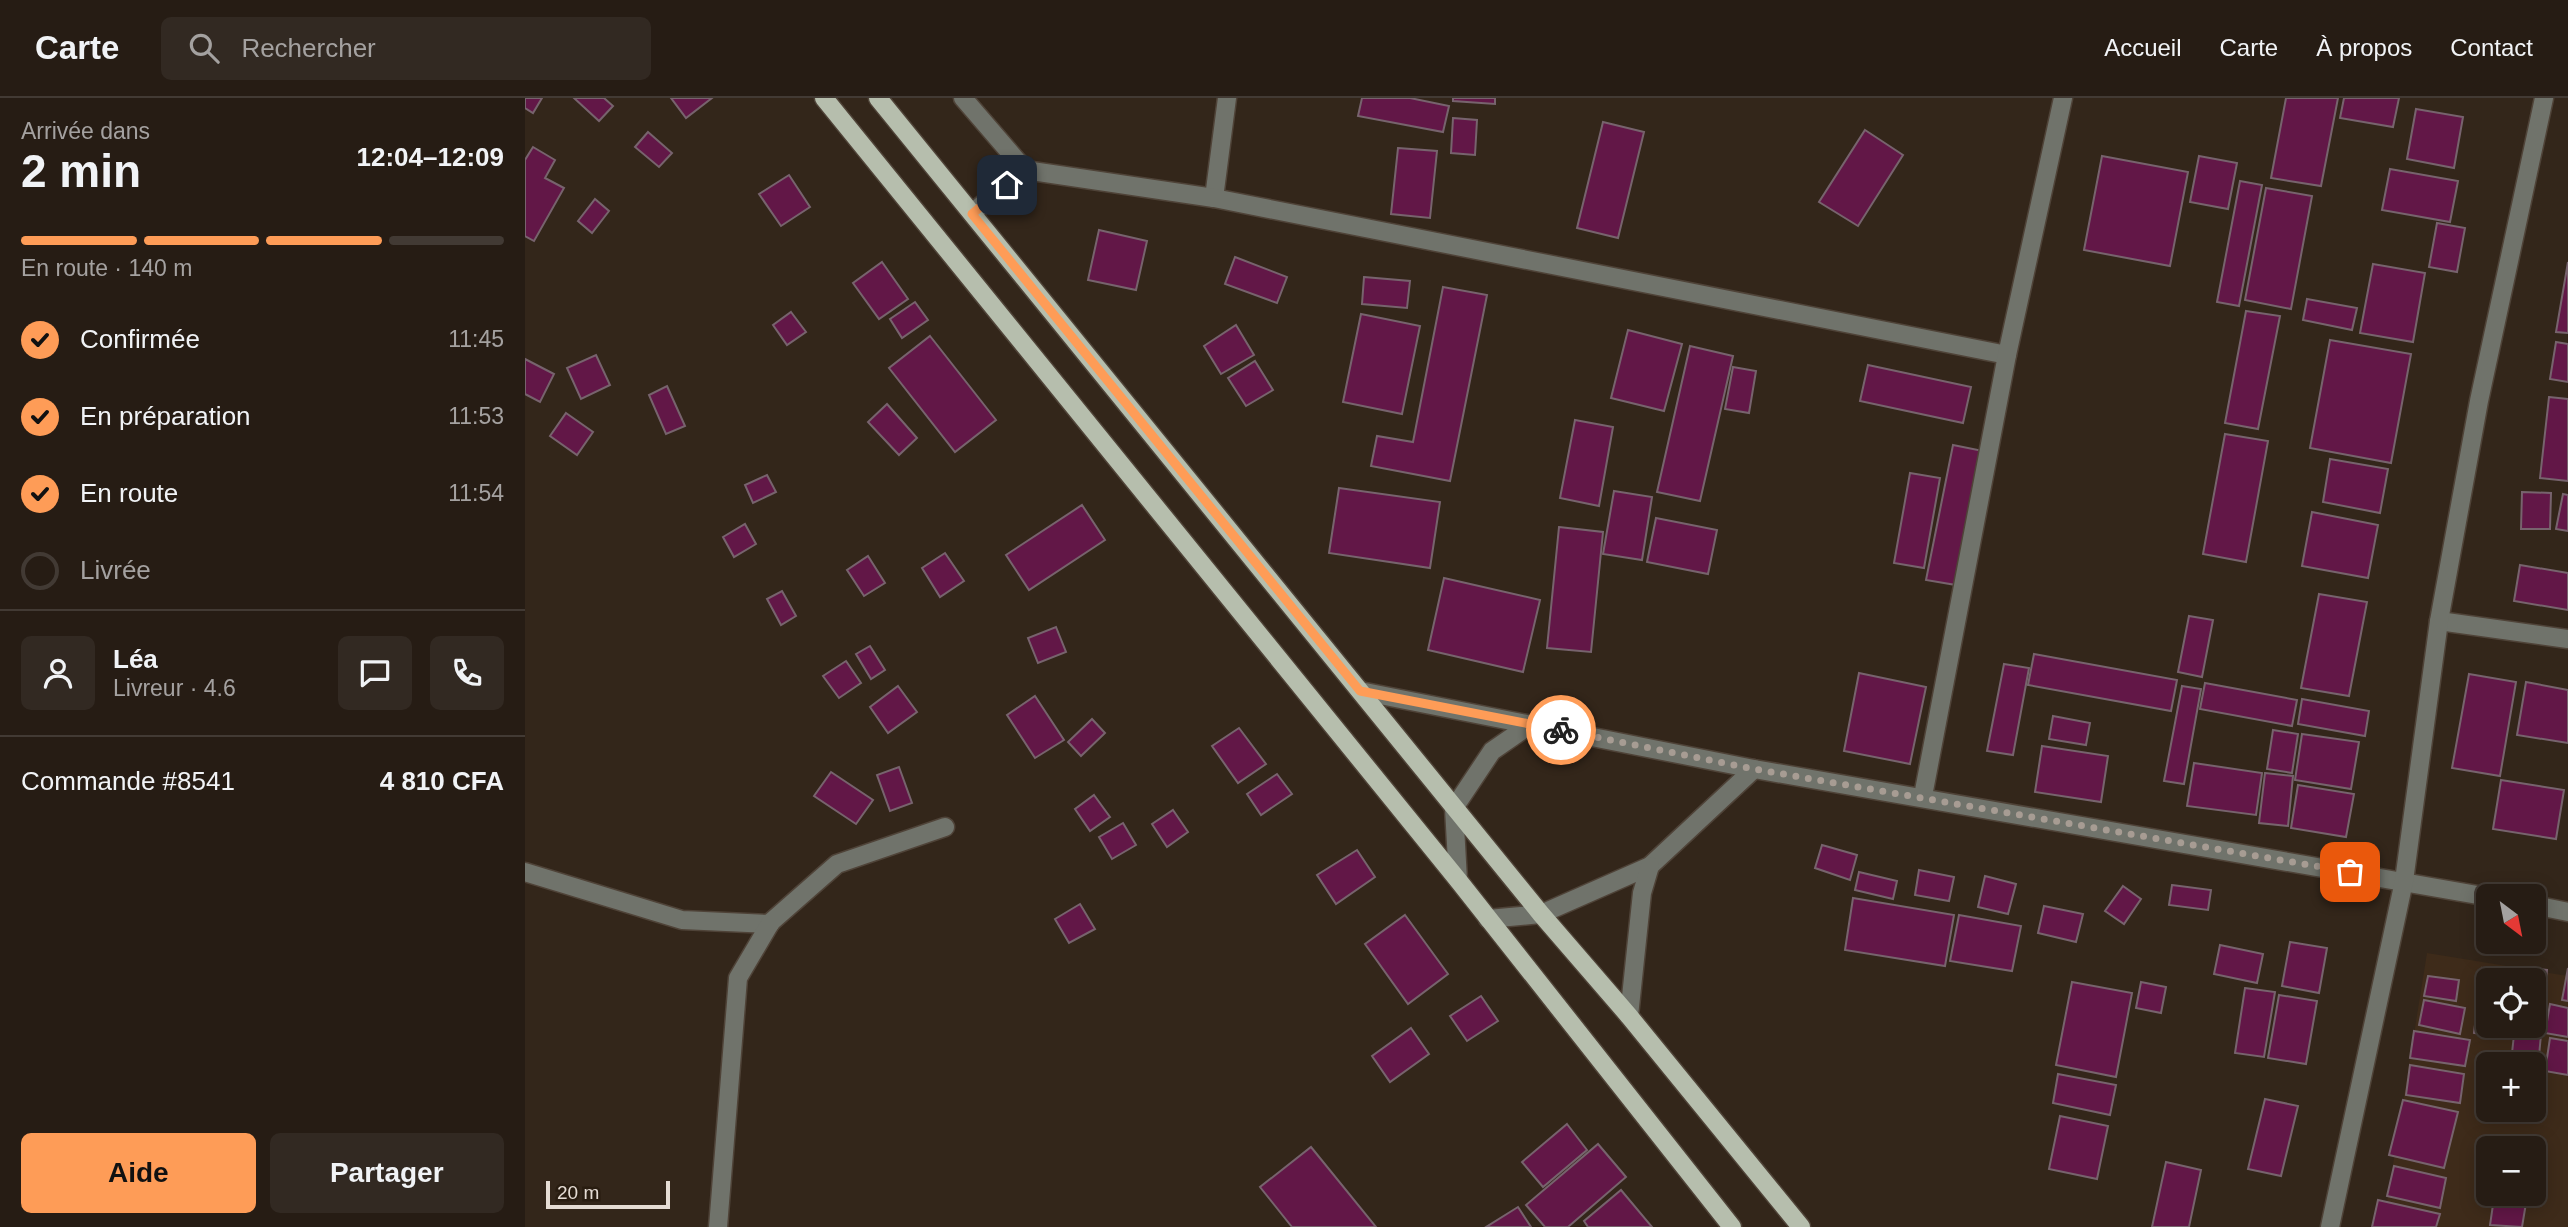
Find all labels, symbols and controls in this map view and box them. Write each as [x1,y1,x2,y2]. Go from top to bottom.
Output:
search box [161,17,651,80]
text: Carte [35,29,119,66]
icon: search [185,29,223,67]
text: Rechercher [241,33,376,63]
text: Accueil [2104,34,2182,61]
text: Carte [2220,34,2278,61]
text: À propos [2316,34,2412,61]
text: Contact [2450,34,2533,61]
text: Arrivée dans [21,118,150,144]
text: 12:04–12:09 [357,142,504,172]
text: 2 min [21,145,141,197]
pin [977,155,1037,215]
icon: home [988,166,1026,204]
text: En route · 140 m [21,255,192,281]
icon: check [21,321,59,359]
text: Confirmée [80,324,200,354]
text: 11:45 [448,326,504,352]
icon: check [21,398,59,436]
text: En préparation [80,401,251,431]
text: 11:53 [448,403,504,429]
icon: check [21,475,59,513]
text: En route [80,478,178,508]
text: 11:54 [448,480,504,506]
text: Livrée [80,555,151,585]
button: person [21,636,95,710]
button: chat [338,636,412,710]
button: phone [430,636,504,710]
text: Léa [113,644,158,674]
text: Livreur · 4.6 [113,675,236,701]
courier [1526,695,1596,765]
icon: bike [1542,711,1580,749]
text: Commande #8541 [21,766,235,796]
text: 4 810 CFA [380,766,504,796]
pin [2320,842,2380,902]
icon: bag [2331,853,2369,891]
north arrow [2476,884,2546,954]
map controls [2476,884,2546,1206]
button: locate [2476,968,2546,1038]
button: + [2476,1052,2546,1122]
button: Aide [21,1133,256,1213]
button: Partager [270,1133,504,1213]
button: − [2476,1136,2546,1206]
scale bar [546,1178,670,1210]
text: 20 m [557,1182,599,1203]

